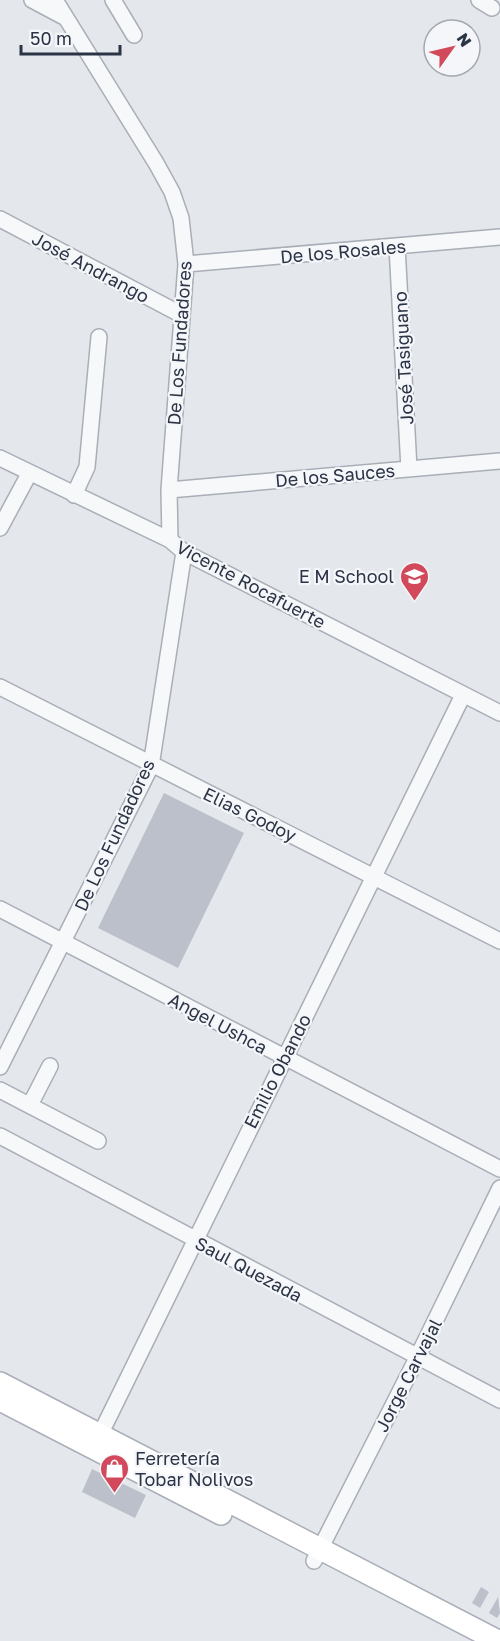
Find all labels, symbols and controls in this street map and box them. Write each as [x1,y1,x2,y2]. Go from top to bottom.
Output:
scale bar [21,18,120,56]
north arrow [422,18,482,78]
text: 50 m [30,27,72,49]
text: N [453,29,476,50]
street label: José Andrango [29,227,153,307]
street label: De los Rosales [279,235,407,267]
street label: De Los Fundadores [162,260,196,426]
street label: José Tasiguano [389,291,417,425]
street label: De los Sauces [274,459,396,491]
street label: Vicente Rocafuerte [173,535,329,633]
school or university icon: E M School [399,560,431,602]
place label: E M School [299,565,394,587]
street label: De Los Fundadores [69,756,159,914]
street label: Elias Godoy [200,782,300,846]
street label: Angel Ushca [165,988,271,1058]
street label: Emilio Obando [239,1010,315,1132]
street label: Saul Quezada [192,1232,306,1306]
street label: Jorge Carvajal [370,1315,446,1435]
place label: Ferretería Tobar Nolivos [135,1447,253,1490]
shop icon: Ferretería Tobar Nolivos [98,1452,130,1494]

